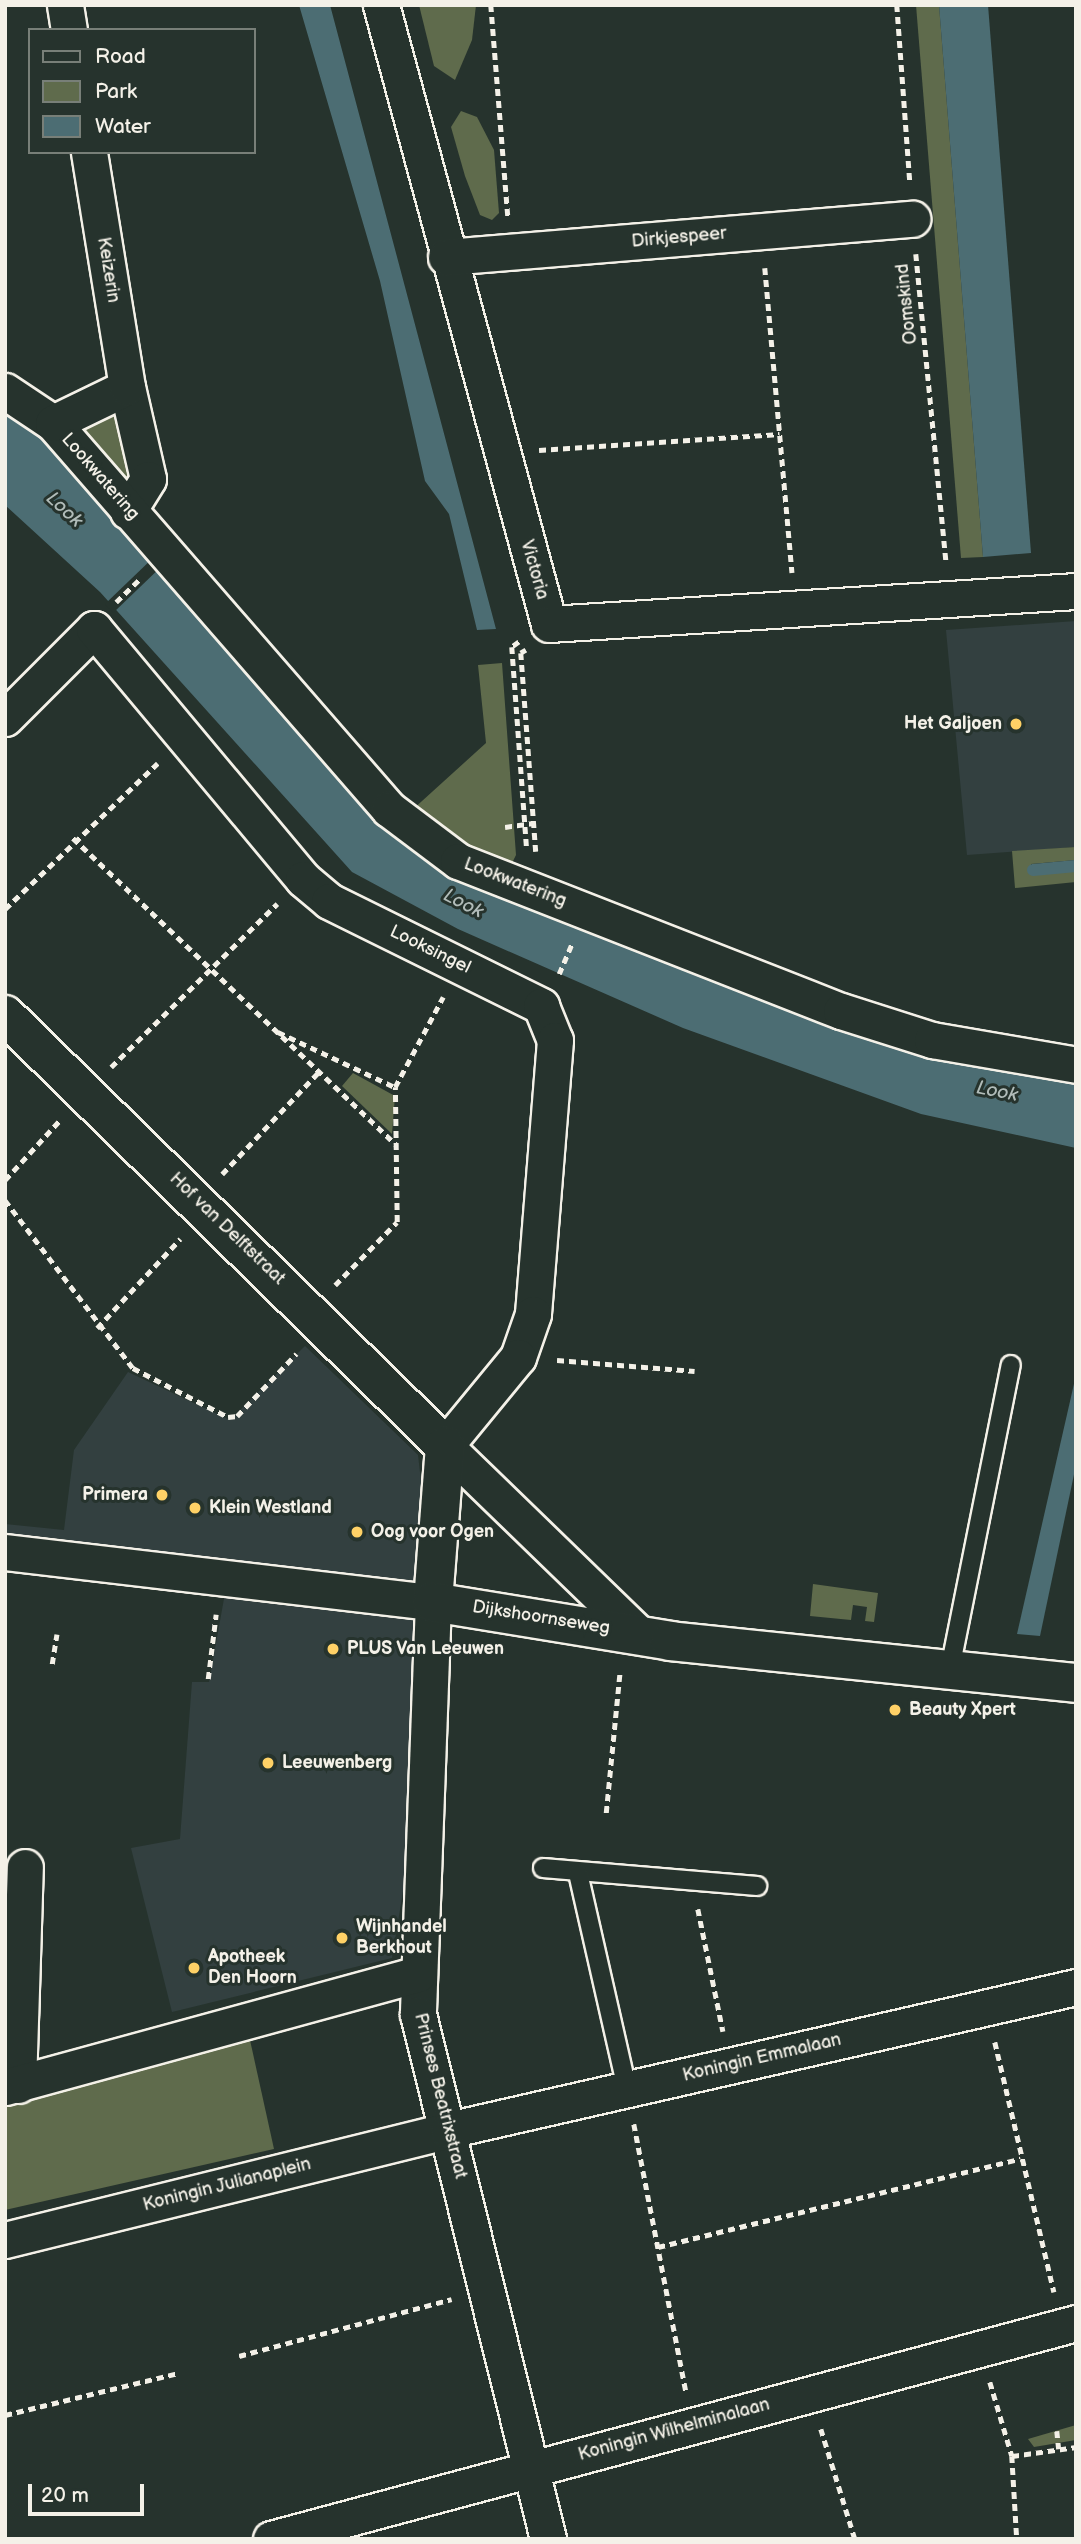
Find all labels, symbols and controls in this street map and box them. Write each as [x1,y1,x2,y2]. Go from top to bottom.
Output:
legend [28,28,256,154]
text: Road [95,44,146,69]
text: Park [95,79,137,104]
text: Water [95,114,151,139]
street label: Dirkjespeer [631,223,727,253]
street label: Keizerin [92,236,124,304]
street label: Oomskind [892,263,922,345]
street label: Lookwatering [56,429,144,525]
water label: Look [41,487,87,533]
street label: Victoria [515,538,553,602]
place label: Het Galjoen [904,713,1002,735]
marker: Het Galjoen [1008,716,1024,732]
street label: Lookwatering [461,854,569,912]
water label: Look [439,884,487,924]
street label: Looksingel [386,921,474,979]
water label: Look [974,1077,1020,1107]
street label: Hof van Delftstraat [165,1168,289,1290]
place label: Primera [82,1484,148,1506]
marker: Primera [154,1487,170,1503]
place label: Klein Westland [209,1497,332,1519]
marker: Klein Westland [187,1500,203,1516]
place label: Oog voor Ogen [371,1521,494,1543]
marker: Oog voor Ogen [349,1524,365,1540]
street label: Dijkshoornseweg [471,1596,611,1640]
place label: PLUS Van Leeuwen [347,1638,505,1660]
marker: PLUS Van Leeuwen [325,1641,341,1657]
place label: Beauty Xpert [909,1699,1016,1721]
marker: Beauty Xpert [887,1702,903,1718]
place label: Leeuwenberg [282,1752,392,1774]
marker: Leeuwenberg [260,1755,276,1771]
place label: Wijnhandel Berkhout [356,1917,447,1960]
marker: Wijnhandel Berkhout [334,1930,350,1946]
place label: Apotheek Den Hoorn [208,1947,297,1990]
marker: Apotheek Den Hoorn [186,1960,202,1976]
street label: Prinses Beatrixstraat [409,2011,471,2181]
street label: Koningin Emmalaan [681,2029,843,2087]
street label: Koningin Julianaplein [140,2154,314,2216]
street label: Koningin Wilhelminalaan [576,2394,772,2466]
scale bar [32,2470,147,2514]
text: 20 m [41,2483,89,2508]

